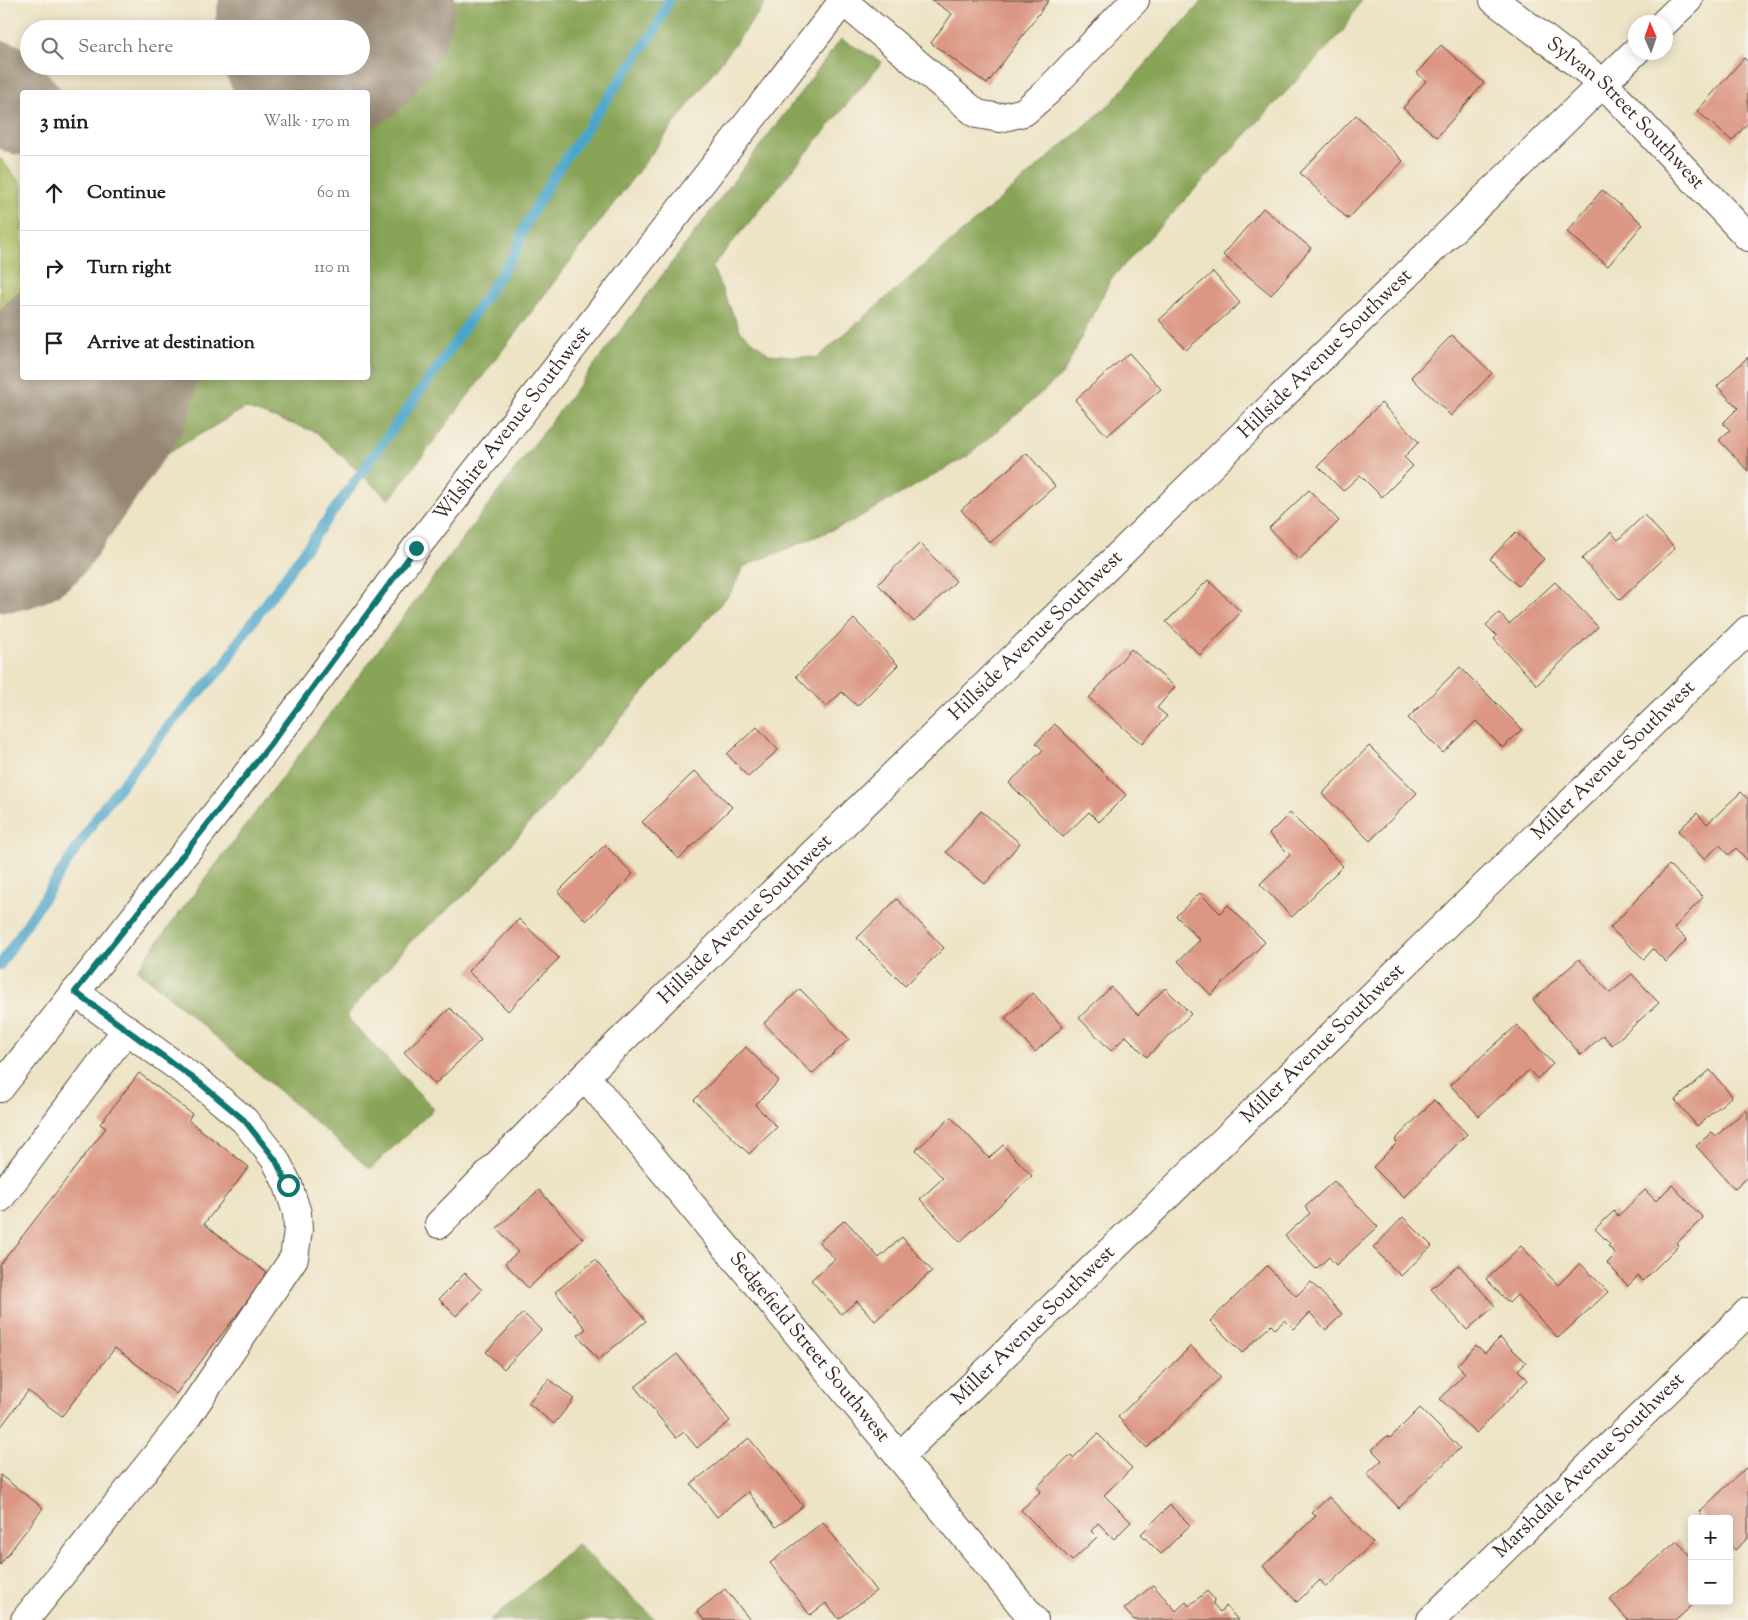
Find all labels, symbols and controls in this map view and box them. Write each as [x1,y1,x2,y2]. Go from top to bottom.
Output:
north arrow [1628,15,1673,60]
search box [20,20,370,75]
street label: Sylvan Street Southwest [1540,30,1711,196]
icon: search [38,34,66,62]
text: Search here [78,34,173,61]
text: 3 min [40,108,89,138]
text: Walk · 170 m [263,111,350,134]
icon: ahead [40,179,68,207]
text: Continue [87,180,166,207]
text: 60 m [317,182,350,205]
icon: right [40,254,68,282]
text: Turn right [87,255,171,282]
text: 110 m [314,257,350,280]
street label: Hillside Avenue Southwest [1232,262,1419,446]
street label: Wilshire Avenue Southwest [427,320,599,528]
icon: arrive [40,329,68,357]
text: Arrive at destination [87,330,255,357]
route end [405,537,428,560]
street label: Hillside Avenue Southwest [942,544,1130,728]
street label: Miller Avenue Southwest [1526,674,1702,847]
street label: Hillside Avenue Southwest [652,828,839,1011]
street label: Miller Avenue Southwest [1235,957,1412,1131]
route start [277,1174,300,1197]
street label: Miller Avenue Southwest [945,1239,1122,1412]
street label: Sedgefield Street Southwest [722,1246,897,1449]
street label: Marshdale Avenue Southwest [1488,1366,1692,1566]
map controls [1688,1515,1733,1605]
button: + [1688,1515,1733,1560]
button: − [1688,1560,1733,1605]

